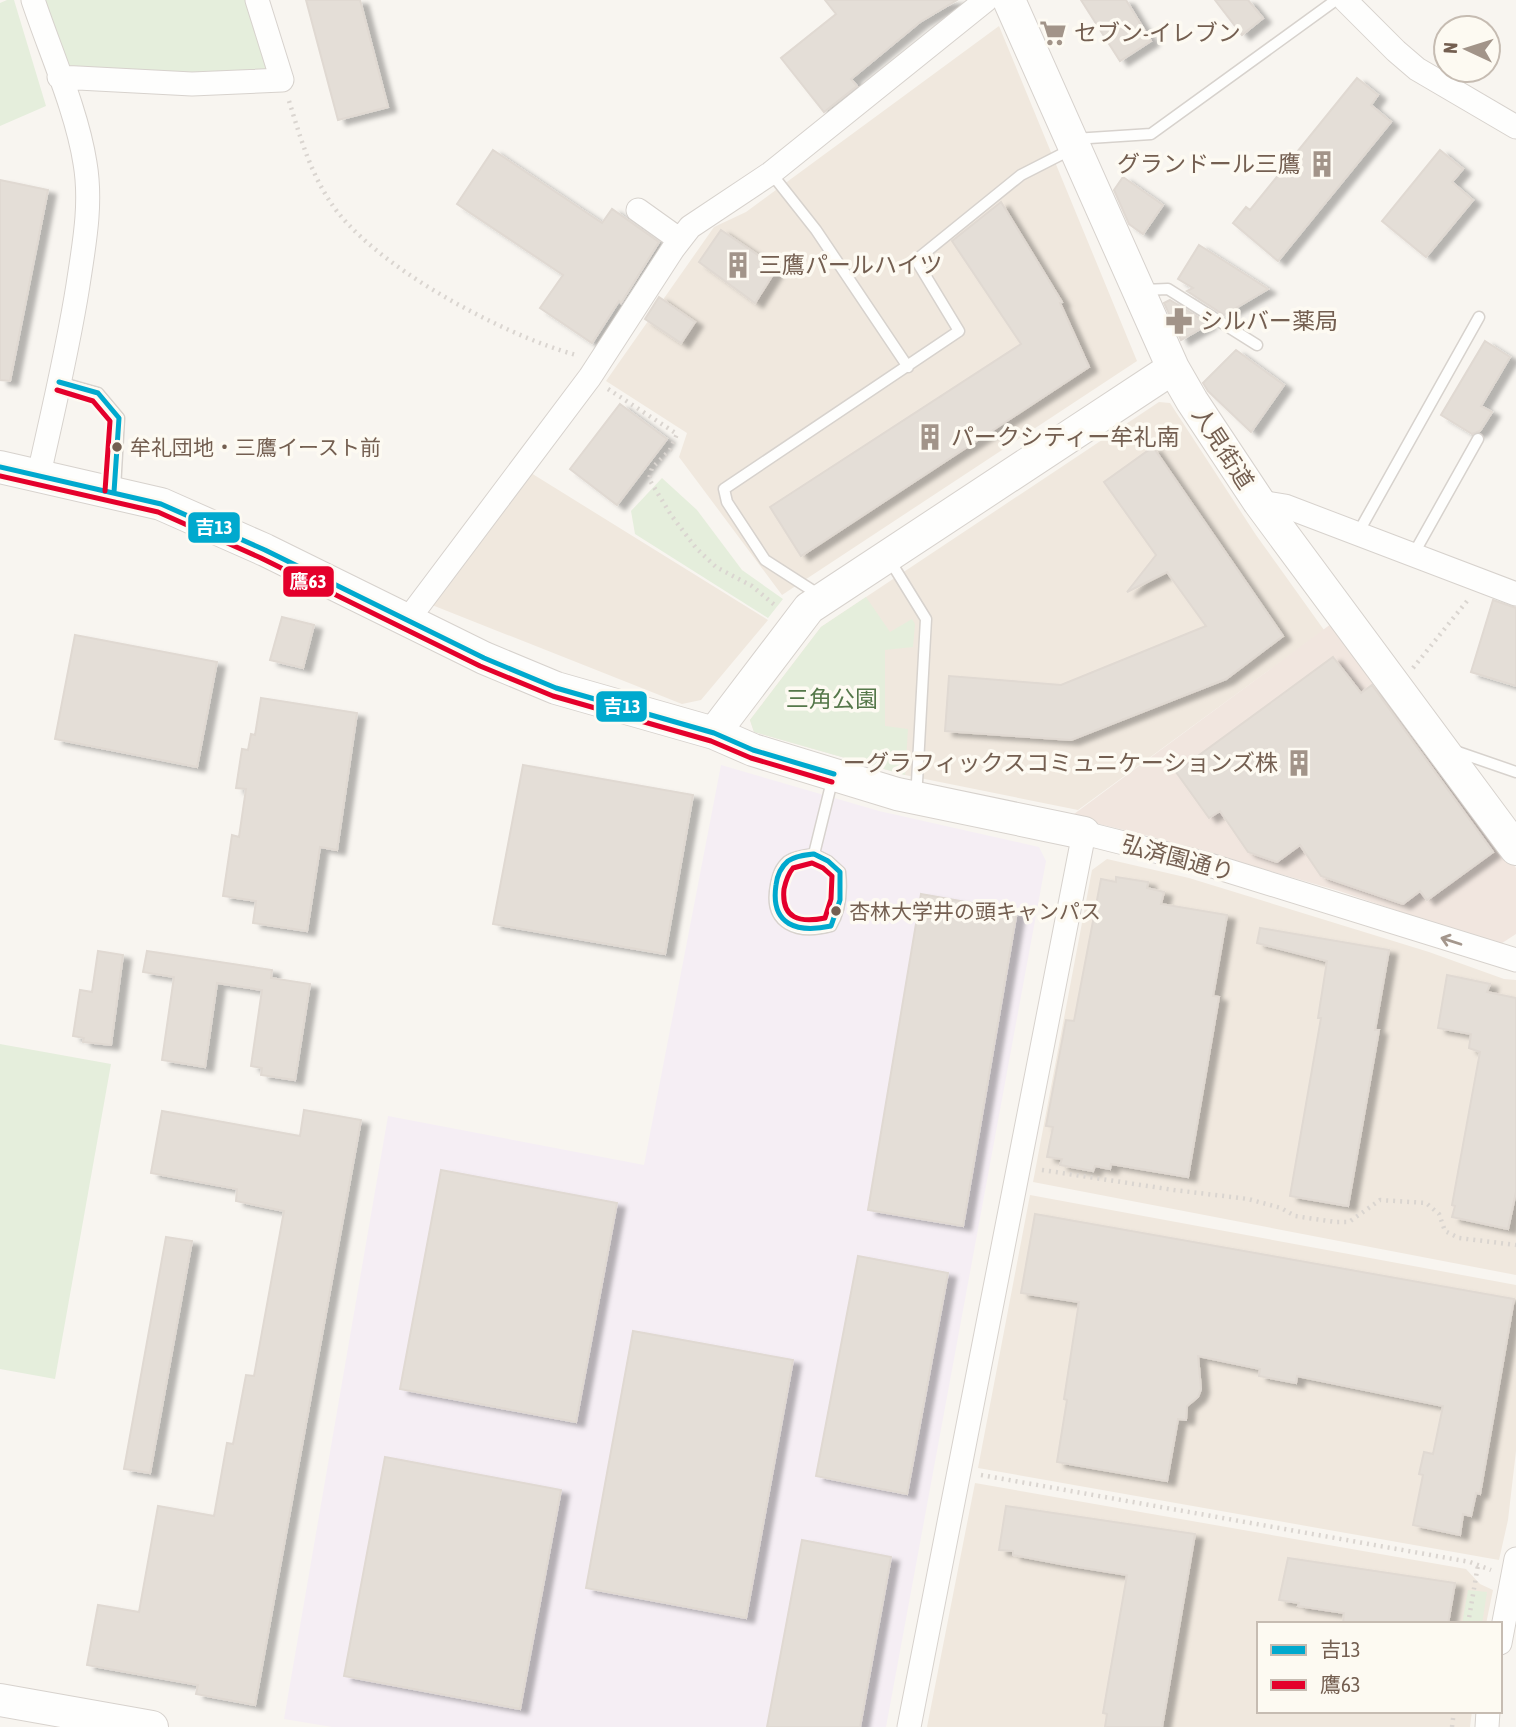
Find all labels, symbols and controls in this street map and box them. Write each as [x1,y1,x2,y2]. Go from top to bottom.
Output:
north arrow [1432,14,1502,84]
supermarket icon: セブン-イレブン [1038,18,1068,48]
place label: セブン-イレブン [1074,20,1241,46]
text: N [1439,41,1461,54]
building icon: グランドール三鷹 [1307,149,1337,179]
place label: グランドール三鷹 [1117,151,1301,177]
building icon: 三鷹パールハイツ [723,250,753,280]
place label: 三鷹パールハイツ [759,252,943,278]
pharmacy icon: シルバー薬局 [1164,306,1194,336]
place label: シルバー薬局 [1200,308,1338,334]
street label: 人見街道 [1187,402,1259,494]
building icon: パークシティー牟礼南 [915,422,945,452]
place label: パークシティー牟礼南 [951,424,1180,450]
place label: 牟礼団地・三鷹イースト前 [130,435,381,459]
marker: 牟礼団地・三鷹イースト前 [110,440,124,454]
line badge: 吉13 [187,511,241,544]
text: 吉13 [196,516,232,538]
line badge: 鷹63 [282,565,335,598]
text: 鷹63 [290,570,326,592]
park label: 三角公園 [786,686,878,712]
line badge: 吉13 [595,690,648,723]
text: 吉13 [604,695,640,717]
building icon: ーグラフィックスコミュニケーションズ株 [1284,748,1314,778]
place label: ーグラフィックスコミュニケーションズ株 [843,750,1278,776]
street label: 弘済園通り [1119,831,1237,885]
place label: 杏林大学井の頭キャンパス [849,899,1101,923]
marker: 杏林大学井の頭キャンパス [829,904,843,918]
one-way arrow [1440,934,1462,946]
legend [1257,1622,1502,1713]
text: 吉13 [1320,1637,1361,1661]
text: 鷹63 [1320,1672,1361,1696]

